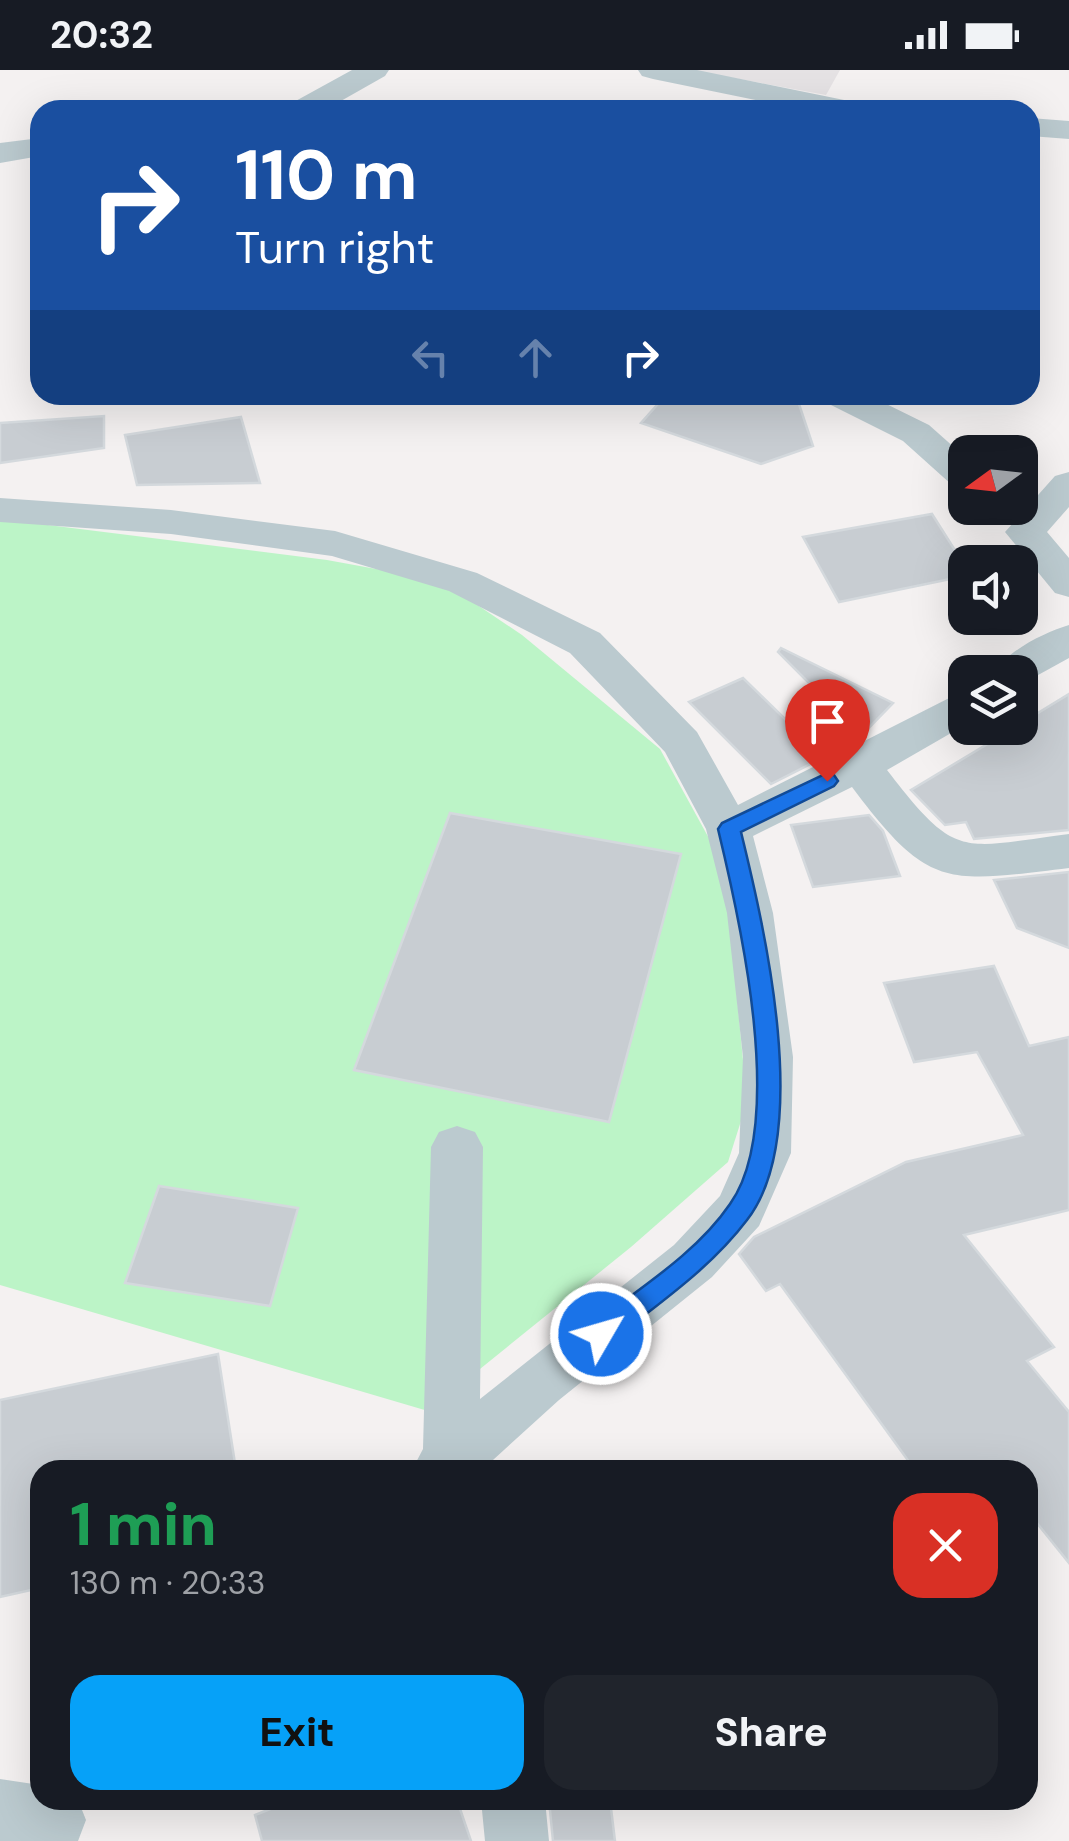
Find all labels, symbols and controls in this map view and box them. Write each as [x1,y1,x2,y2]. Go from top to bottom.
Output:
text: 20:32 [50,10,153,60]
text: 110 m [235,130,418,221]
icon: right [70,140,200,270]
text: Turn right [235,218,434,277]
icon: left [403,330,458,385]
icon: ahead [508,330,563,385]
icon: right [613,330,668,385]
north arrow [948,435,1038,525]
map controls [948,435,1038,745]
button: sound [948,545,1038,635]
button: layers [948,655,1038,745]
pin [785,679,870,782]
icon: arrive [800,694,855,749]
position arrow [549,1282,653,1386]
text: 1 min [70,1485,217,1564]
button: close [893,1493,998,1598]
text: 130 m · 20:33 [70,1562,265,1604]
button: Exit [70,1675,524,1790]
button: Share [544,1675,998,1790]

